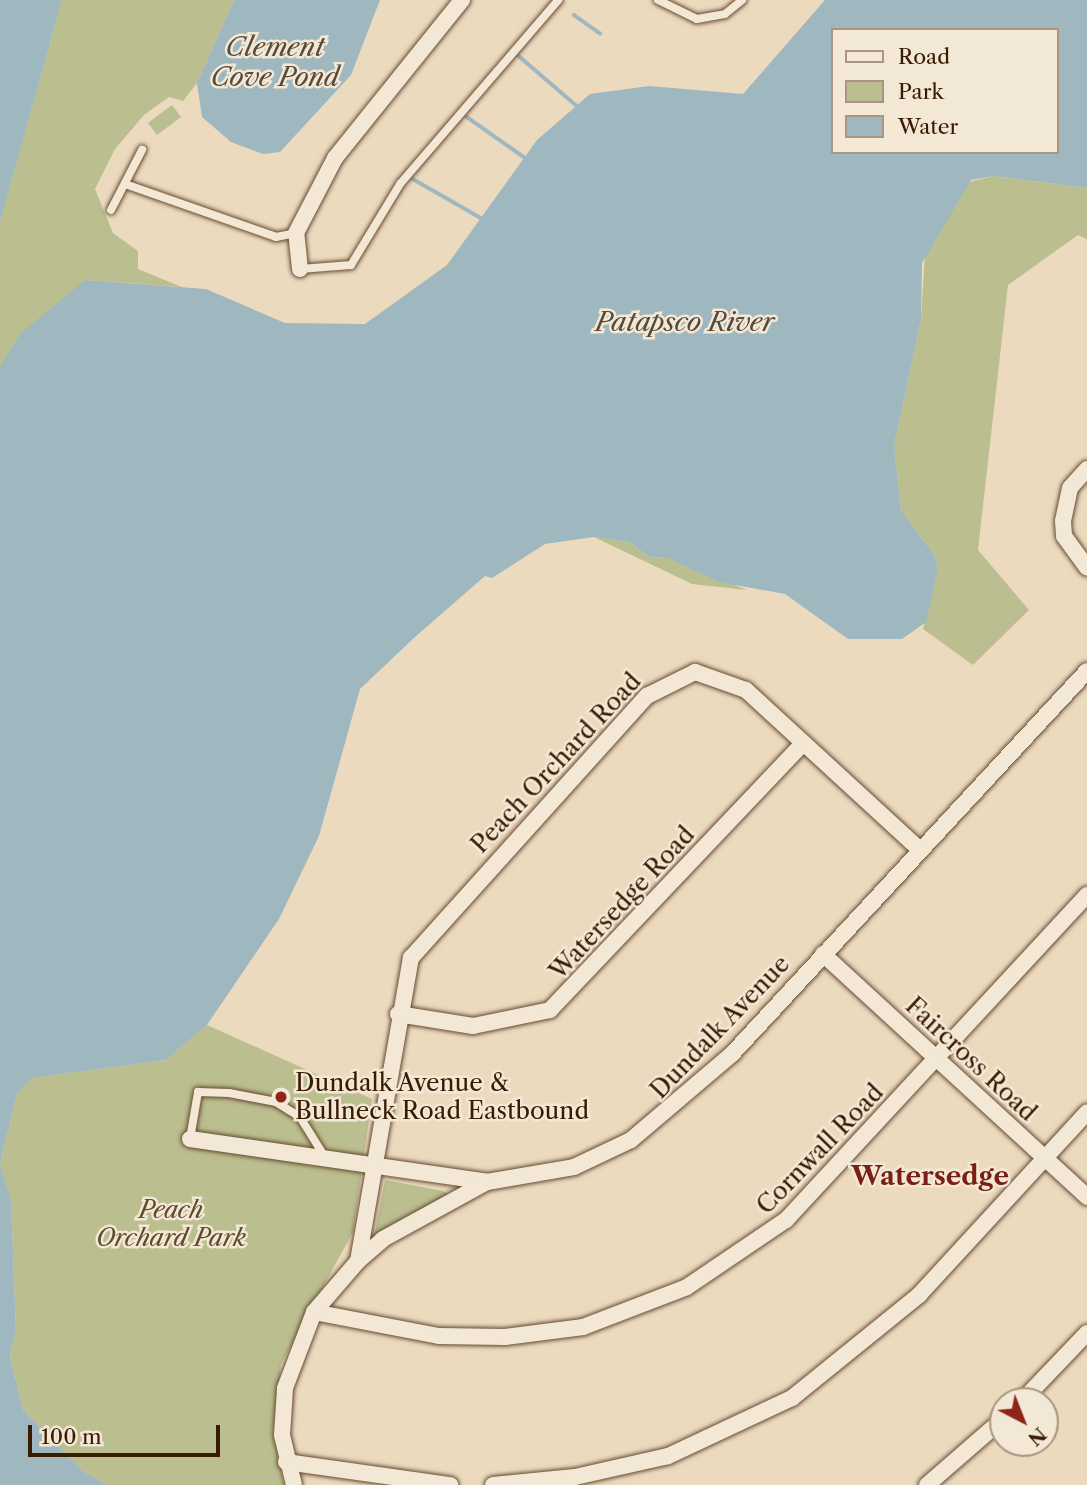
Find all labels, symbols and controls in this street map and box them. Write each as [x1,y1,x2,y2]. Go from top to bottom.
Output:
legend [832,28,1059,154]
water label: Clement Cove Pond [211,32,339,94]
text: Road [898,44,950,69]
text: Park [898,79,944,104]
text: Water [898,114,958,139]
water label: Patapsco River [595,307,775,339]
street label: Peach Orchard Road [465,667,647,859]
street label: Watersedge Road [544,820,700,986]
street label: Dundalk Avenue [644,949,796,1105]
street label: Faircross Road [900,991,1042,1127]
place label: Dundalk Avenue & Bullneck Road Eastbound [295,1069,590,1125]
street label: Cornwall Road [751,1078,889,1220]
marker: Dundalk Avenue & Bullneck Road Eastbound [273,1089,289,1105]
district label: Watersedge [851,1161,1009,1193]
park label: Peach Orchard Park [96,1196,246,1252]
north arrow [989,1387,1059,1457]
scale bar [32,1412,224,1456]
text: N [1023,1422,1051,1451]
text: 100 m [41,1424,102,1449]

